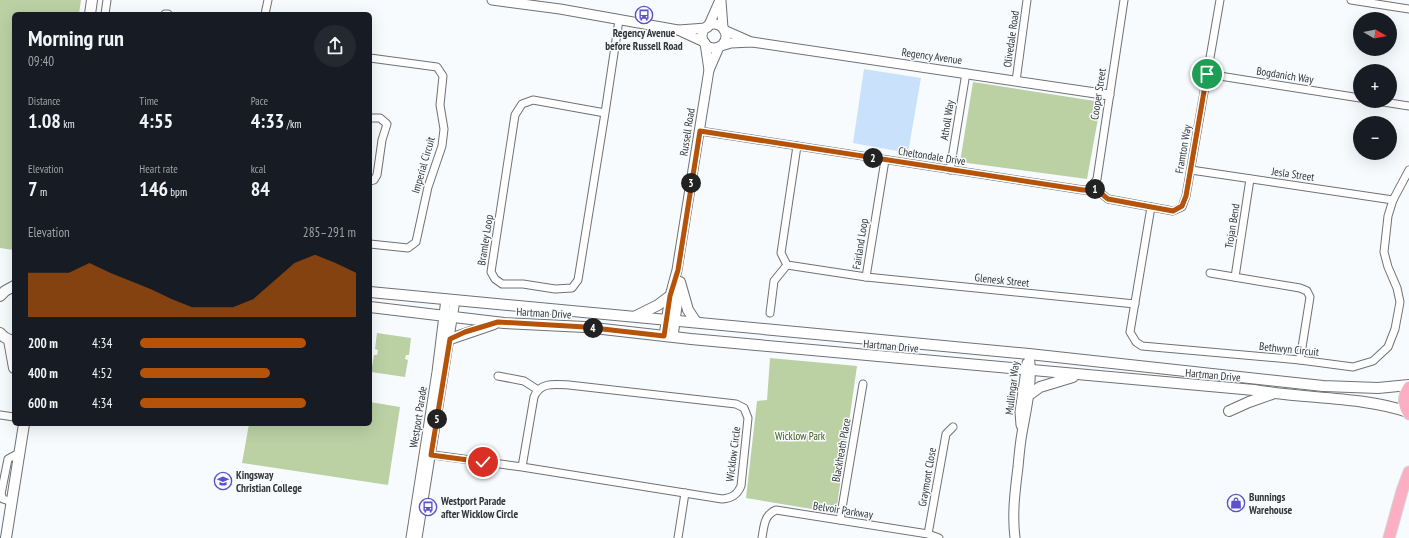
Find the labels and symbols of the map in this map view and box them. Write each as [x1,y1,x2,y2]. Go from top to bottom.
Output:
bus stop icon: Regency Avenue before Russell Road [634,5,654,25]
street label: Olivedale Road [1000,9,1022,68]
north arrow [1353,12,1397,56]
place label: Regency Avenue before Russell Road [605,26,683,53]
street label: Regency Avenue [901,45,964,67]
pin [1190,57,1224,91]
street label: Bogdanich Way [1255,64,1315,87]
street label: Cooper Street [1087,67,1109,121]
street label: Atholl Way [937,98,957,141]
street label: Russell Road [676,107,698,157]
street label: Framton Way [1172,123,1194,175]
street label: Imperial Circuit [408,135,438,195]
street label: Cheltondale Drive [897,144,967,168]
pin: 2 [863,148,883,168]
street label: Jesla Street [1270,164,1315,184]
pin: 3 [681,173,701,193]
pin: 1 [1085,179,1105,199]
street label: Trojan Bend [1222,202,1242,249]
street label: Bramley Loop [474,213,496,266]
street label: Fairland Loop [849,217,871,271]
street label: Glenesk Street [974,270,1030,290]
street label: Hartman Drive [516,305,572,321]
pin: 4 [583,318,603,338]
street label: Hartman Drive [863,337,920,355]
street label: Bethwyn Circuit [1258,339,1320,359]
street label: Mullingar Way [1002,359,1022,416]
street label: Hartman Drive [1185,366,1242,384]
street label: Westport Parade [406,385,430,449]
pin: 5 [427,409,447,429]
street label: Blackheath Place [829,417,854,483]
street label: Wicklow Circle [723,425,743,482]
park label: Wicklow Park [775,429,826,443]
pin [466,445,500,479]
street label: Graymont Close [915,446,939,508]
place label: Kingsway Christian College [236,468,302,495]
school or university icon: Kingsway Christian College [213,471,233,491]
place label: Bunnings Warehouse [1248,490,1292,517]
shop icon: Bunnings Warehouse [1226,493,1246,513]
place label: Westport Parade after Wicklow Circle [440,494,519,521]
bus stop icon: Westport Parade after Wicklow Circle [418,497,438,517]
street label: Belvoir Parkway [812,498,875,522]

